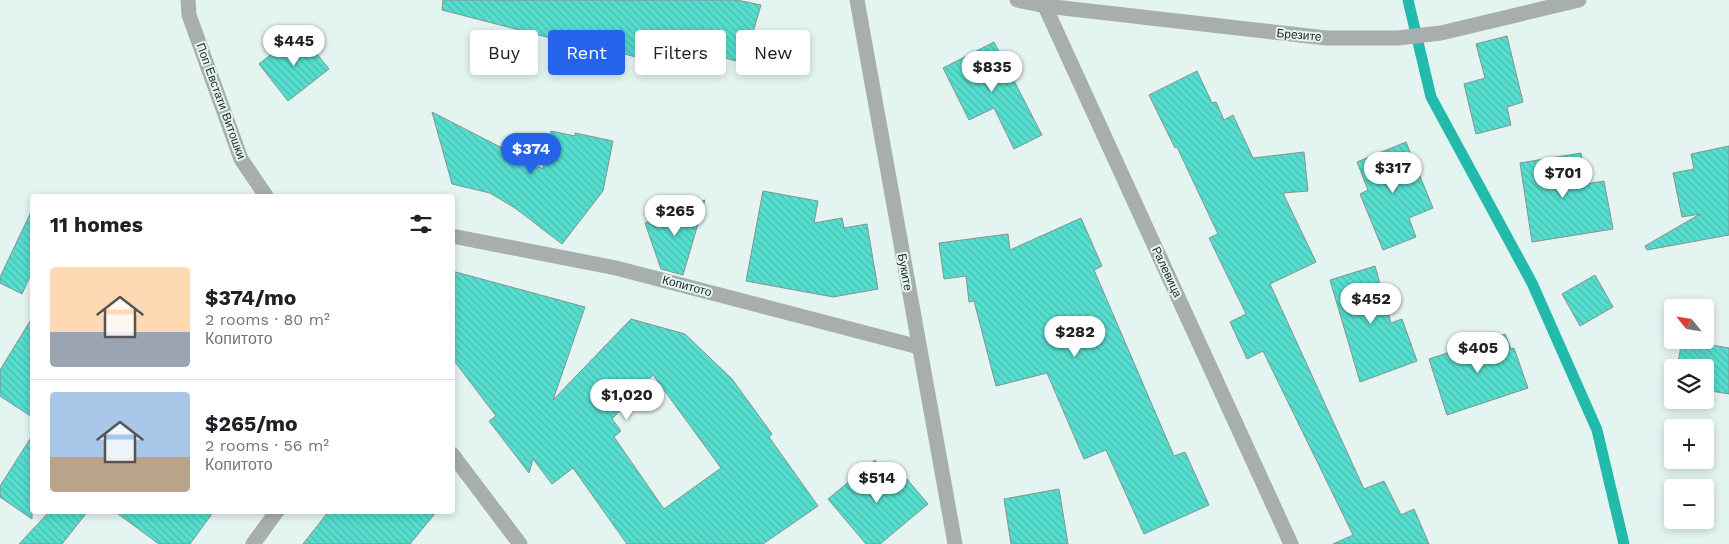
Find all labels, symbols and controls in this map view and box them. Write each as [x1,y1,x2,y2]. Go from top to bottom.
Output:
pin: $445 [264,24,324,67]
street label: Брезите [1276,26,1322,44]
chip: Buy [470,30,538,75]
chip: Rent [548,30,625,75]
chip: Filters [635,30,726,75]
chip: New [736,30,810,75]
text: $445 [274,31,314,50]
street label: Поп Евстати Витошки [193,41,249,161]
pin: $835 [962,51,1022,93]
text: $835 [973,57,1011,76]
pin: $374 [501,132,561,175]
text: $374 [512,139,550,158]
pin: $317 [1363,152,1423,194]
pin: $701 [1533,156,1593,199]
text: $317 [1375,158,1411,177]
text: $701 [1545,163,1581,182]
pin: $265 [645,194,705,237]
text: $265 [656,201,694,220]
icon: filters [407,210,435,238]
text: 11 homes [50,212,143,237]
street label: Ралевица [1149,244,1185,300]
street label: Буките [895,252,915,292]
street label: Копитото [661,273,714,299]
pin: $452 [1341,282,1401,325]
text: $374/mo [205,285,296,310]
icon: home [90,287,150,347]
text: $452 [1351,289,1391,308]
north arrow [1664,299,1714,349]
map controls [1664,299,1714,529]
text: 2 rooms · 80 m² [205,310,330,329]
pin: $282 [1045,316,1105,358]
text: $282 [1055,322,1095,341]
text: Копитото [205,329,273,348]
pin: $405 [1448,332,1508,374]
text: $405 [1458,338,1498,357]
button: layers [1664,359,1714,409]
pin: $1,020 [586,378,668,421]
text: $1,020 [601,385,653,404]
text: $265/mo [205,411,298,436]
icon: home [90,412,150,472]
button: + [1664,419,1714,469]
text: 2 rooms · 56 m² [205,436,329,455]
text: Копитото [205,455,273,474]
pin: $514 [847,462,907,504]
text: $514 [859,468,895,487]
button: − [1664,479,1714,529]

